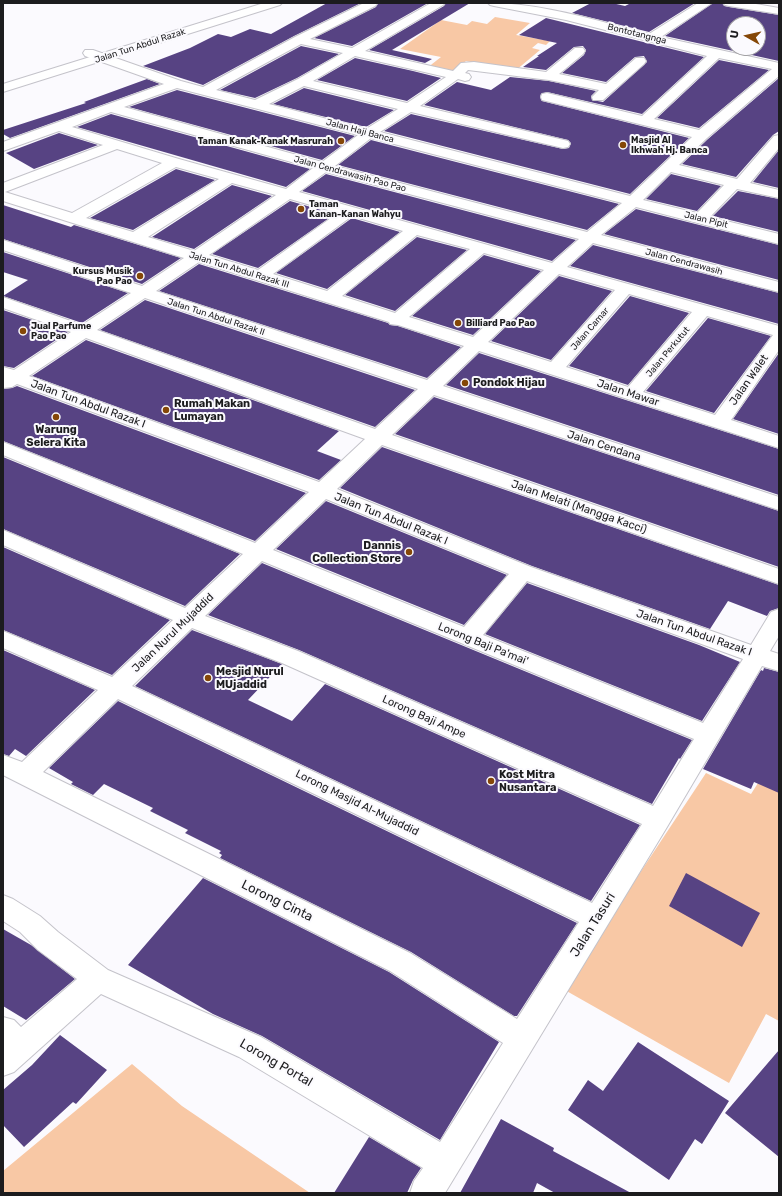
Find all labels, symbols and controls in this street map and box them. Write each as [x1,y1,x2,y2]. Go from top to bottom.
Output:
north arrow [726,16,766,56]
street label: Bontotangnga [606,21,668,47]
street label: Jalan Tun Abdul Razak [93,26,187,66]
text: U [728,30,742,39]
street label: Jalan Haji Banca [325,117,395,145]
place label: Masjid Al Ikhwah Hj. Banca [631,135,708,156]
place label: Taman Kanak-Kanak Masrurah [198,136,333,146]
marker: Taman Kanak-Kanak Masrurah [336,136,346,146]
marker: Masjid Al Ikhwah Hj. Banca [618,140,628,150]
street label: Jalan Cendrawasih Pao Pao [293,154,407,194]
place label: Taman Kanan-Kanan Wahyu [309,199,401,220]
marker: Taman Kanan-Kanan Wahyu [296,204,306,214]
street label: Jalan Pipit [683,209,729,231]
street label: Jalan Cendrawasih [644,246,724,278]
street label: Jalan Tun Abdul Razak III [188,250,290,290]
place label: Kursus Musik Pao Pao [73,266,132,287]
marker: Kursus Musik Pao Pao [135,271,145,281]
street label: Jalan Tun Abdul Razak II [166,296,266,338]
street label: Jalan Camar [569,306,611,352]
marker: Billiard Pao Pao [453,318,463,328]
place label: Billiard Pao Pao [466,318,535,328]
place label: Jual Parfume Pao Pao [31,321,91,342]
street label: Jalan Perkutut [644,325,692,379]
marker: Jual Parfume Pao Pao [18,326,28,336]
street label: Jalan Walet [727,352,771,408]
place label: Pondok Hijau [473,376,545,390]
street label: Jalan Tun Abdul Razak I [29,377,147,431]
street label: Jalan Mawar [595,377,661,409]
marker: Pondok Hijau [460,378,470,388]
place label: Rumah Makan Lumayan [174,397,250,423]
marker: Rumah Makan Lumayan [161,405,171,415]
marker: Warung Selera Kita [51,412,61,422]
place label: Warung Selera Kita [26,423,86,449]
street label: Jalan Cendana [566,428,642,464]
street label: Jalan Melati (Mangga Kacci) [509,478,649,536]
street label: Jalan Tun Abdul Razak I [332,490,450,548]
place label: Dannis Collection Store [312,539,401,565]
marker: Dannis Collection Store [404,547,414,557]
street label: Jalan Nurul Mujaddid [130,591,216,675]
street label: Jalan Tun Abdul Razak I [634,607,754,659]
street label: Lorong Baji Pa'mai' [436,620,530,668]
place label: Mesjid Nurul MUjaddid [216,665,284,691]
marker: Mesjid Nurul MUjaddid [203,673,213,683]
street label: Lorong Baji Ampe [380,693,468,741]
street label: Lorong Masjid Al-Mujaddid [293,767,421,839]
place label: Kost Mitra Nusantara [499,768,557,794]
marker: Kost Mitra Nusantara [486,776,496,786]
street label: Lorong Cinta [239,877,315,925]
street label: Jalan Tasuri [567,890,619,960]
street label: Lorong Portal [237,1036,315,1090]

